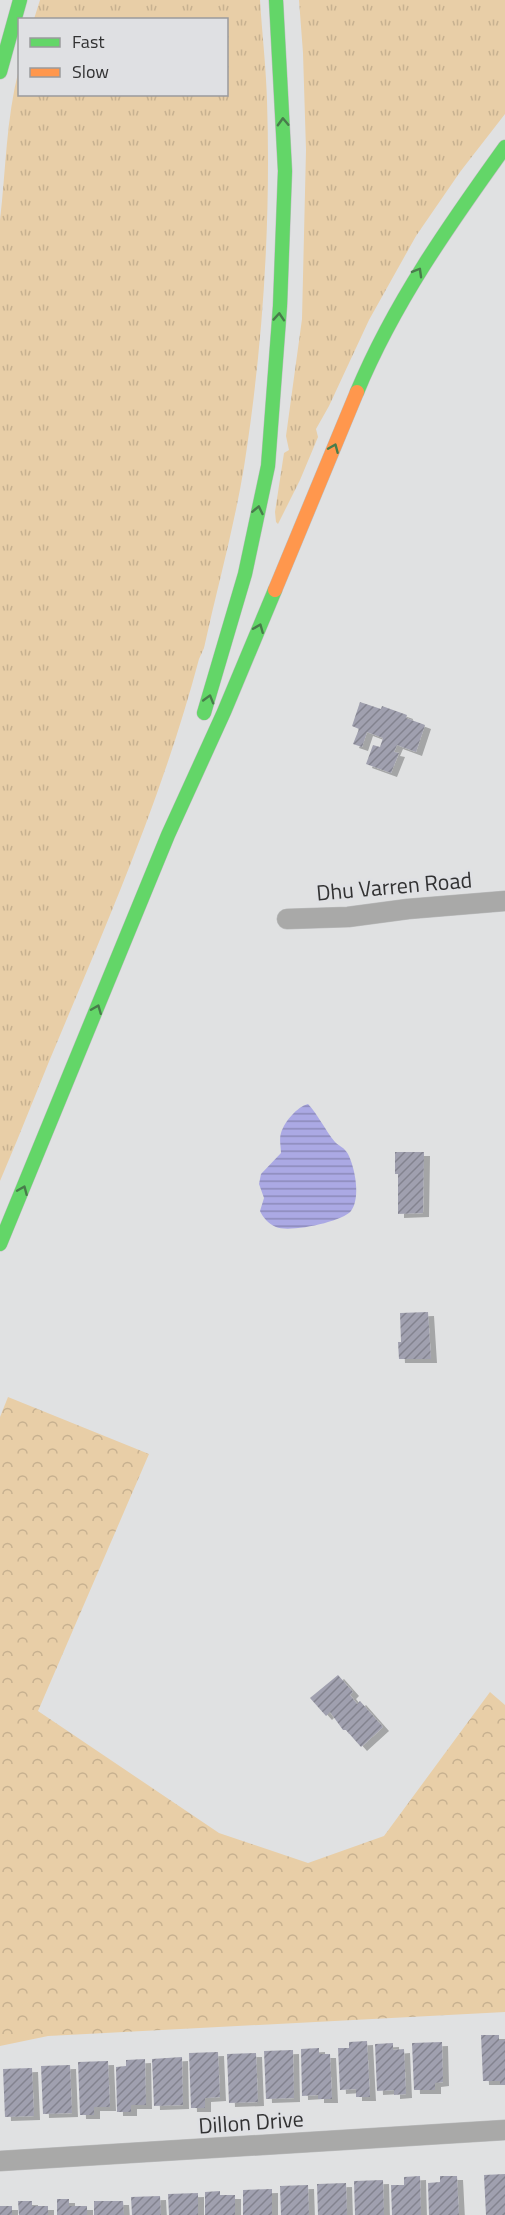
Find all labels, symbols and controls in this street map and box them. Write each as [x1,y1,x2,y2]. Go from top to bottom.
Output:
legend [18,18,228,96]
text: Fast [72,28,105,55]
text: Slow [72,58,109,85]
one-way arrow [277,117,290,126]
one-way arrow [411,268,422,278]
one-way arrow [272,312,285,321]
one-way arrow [327,443,339,454]
one-way arrow [251,505,264,515]
one-way arrow [252,623,264,634]
one-way arrow [202,694,214,705]
street label: Dhu Varren Road [315,862,473,910]
one-way arrow [90,1005,102,1016]
one-way arrow [16,1185,28,1196]
street label: Dillon Drive [197,2101,305,2143]

